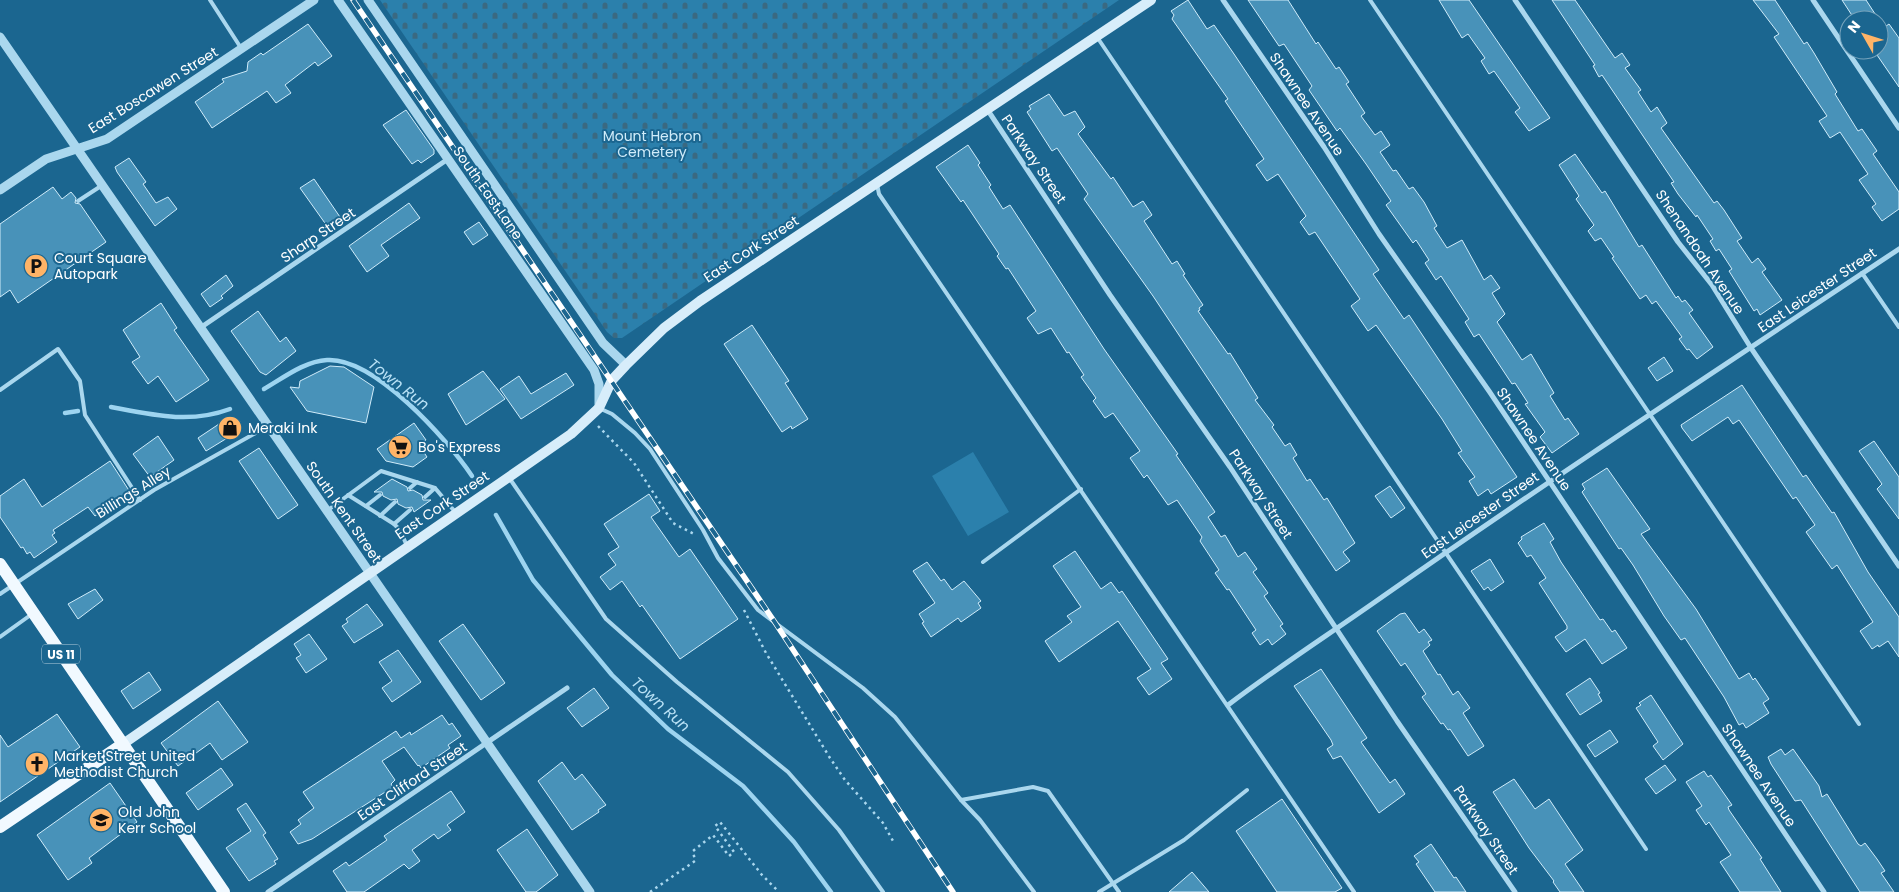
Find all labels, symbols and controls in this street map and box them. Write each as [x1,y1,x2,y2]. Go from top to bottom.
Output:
north arrow [1839,10,1889,60]
text: N [1843,16,1865,37]
street label: East Boscawen Street [84,42,222,138]
street label: Shawnee Avenue [1265,48,1349,160]
street label: Parkway Street [997,110,1071,208]
park label: Mount Hebron Cemetery [603,126,701,162]
street label: South East Lane [448,142,528,244]
street label: Shenandoah Avenue [1651,186,1749,319]
street label: Sharp Street [277,203,359,267]
street label: East Cork Street [700,211,802,287]
street label: East Leicester Street [1754,243,1880,337]
place label: Court Square Autopark [54,248,147,284]
parking icon: Court Square Autopark [23,253,49,279]
water label: Town Run [364,353,434,415]
street label: Shawnee Avenue [1492,383,1576,495]
shop icon: Meraki Ink [217,415,243,441]
place label: Meraki Ink [248,418,318,438]
supermarket icon: Bo's Express [387,434,413,460]
place label: Bo's Express [418,437,501,457]
street label: Parkway Street [1224,445,1298,543]
street label: South Kent Street [301,457,387,567]
street label: Billings Alley [92,461,174,523]
street label: East Cork Street [391,466,493,544]
street label: East Leicester Street [1417,467,1543,563]
road number: US 11 [42,644,80,664]
water label: Town Run [627,672,695,736]
street label: Shawnee Avenue [1717,719,1801,831]
street label: East Clifford Street [353,737,471,825]
place label: Market Street United Methodist Church [54,746,195,782]
church icon: Market Street United Methodist Church [24,751,50,777]
street label: Parkway Street [1449,781,1523,879]
place label: Old John Kerr School [118,802,196,838]
school or university icon: Old John Kerr School [88,807,114,833]

